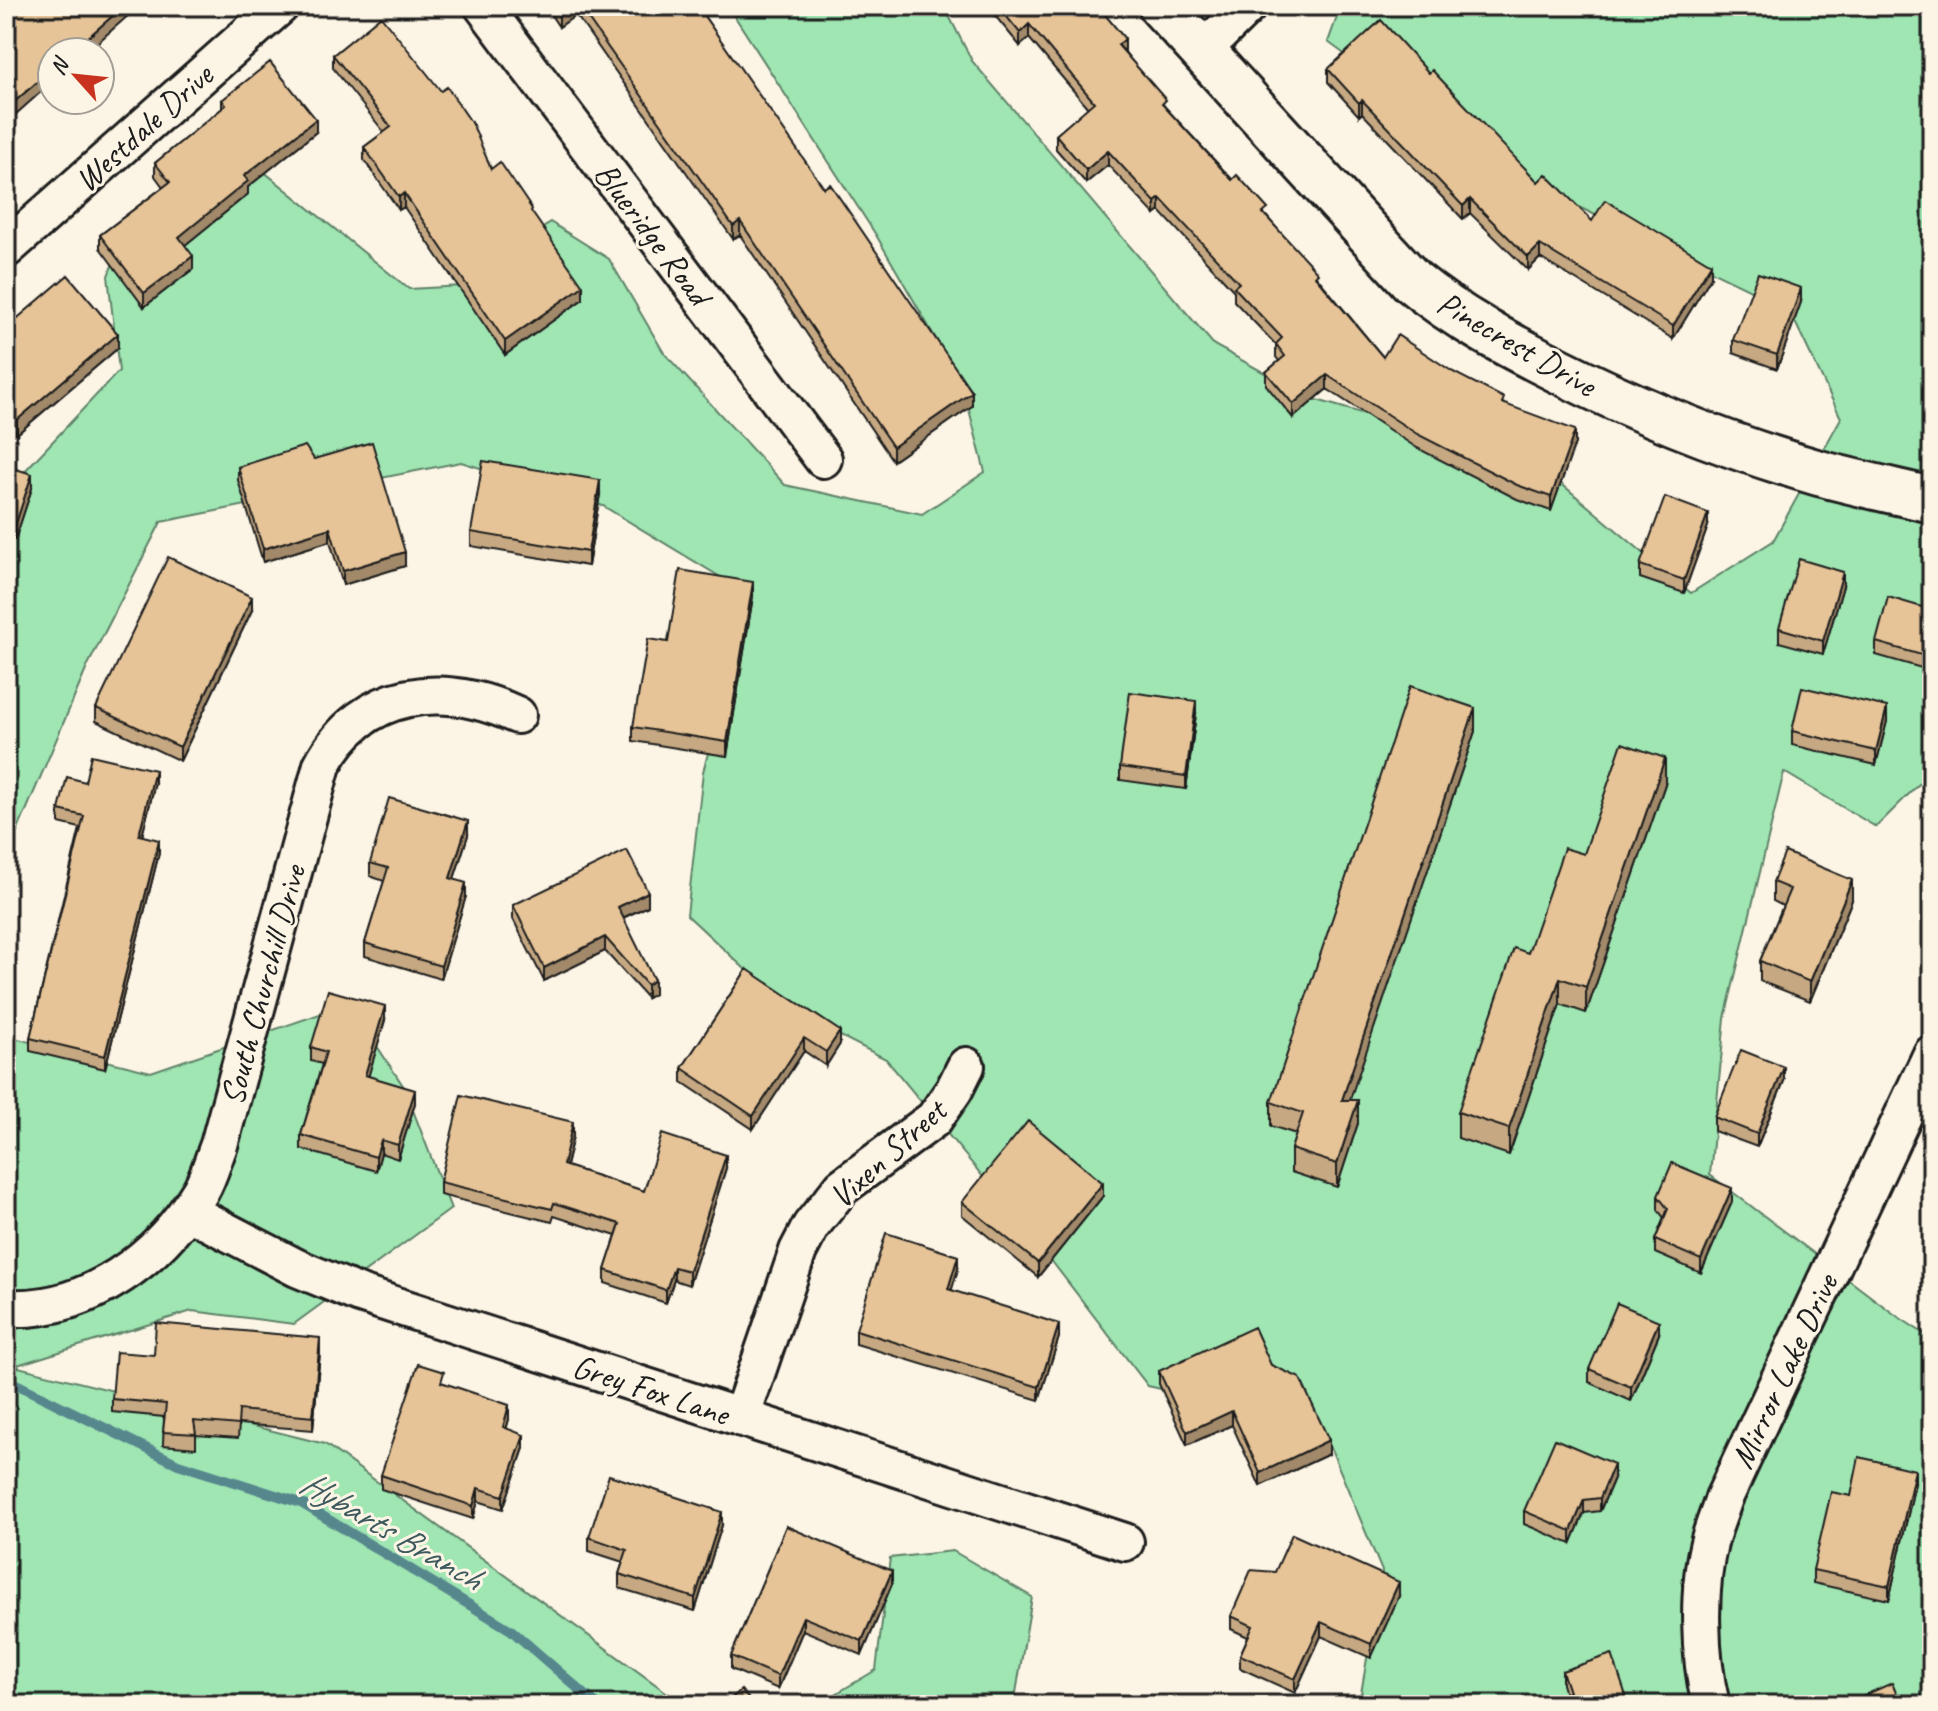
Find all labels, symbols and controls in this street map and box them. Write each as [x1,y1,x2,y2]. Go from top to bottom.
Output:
north arrow [36,36,116,116]
text: N [44,52,76,80]
street label: Westdale Drive [65,53,223,201]
street label: Blueridge Road [585,153,724,318]
street label: Pinecrest Drive [1430,281,1605,407]
street label: South Churchill Drive [210,859,316,1110]
street label: Vixen Street [820,1087,957,1217]
street label: Mirror Lake Drive [1720,1266,1848,1475]
street label: Grey Fox Lane [567,1344,737,1436]
water label: Hybarts Branch [292,1459,493,1602]

